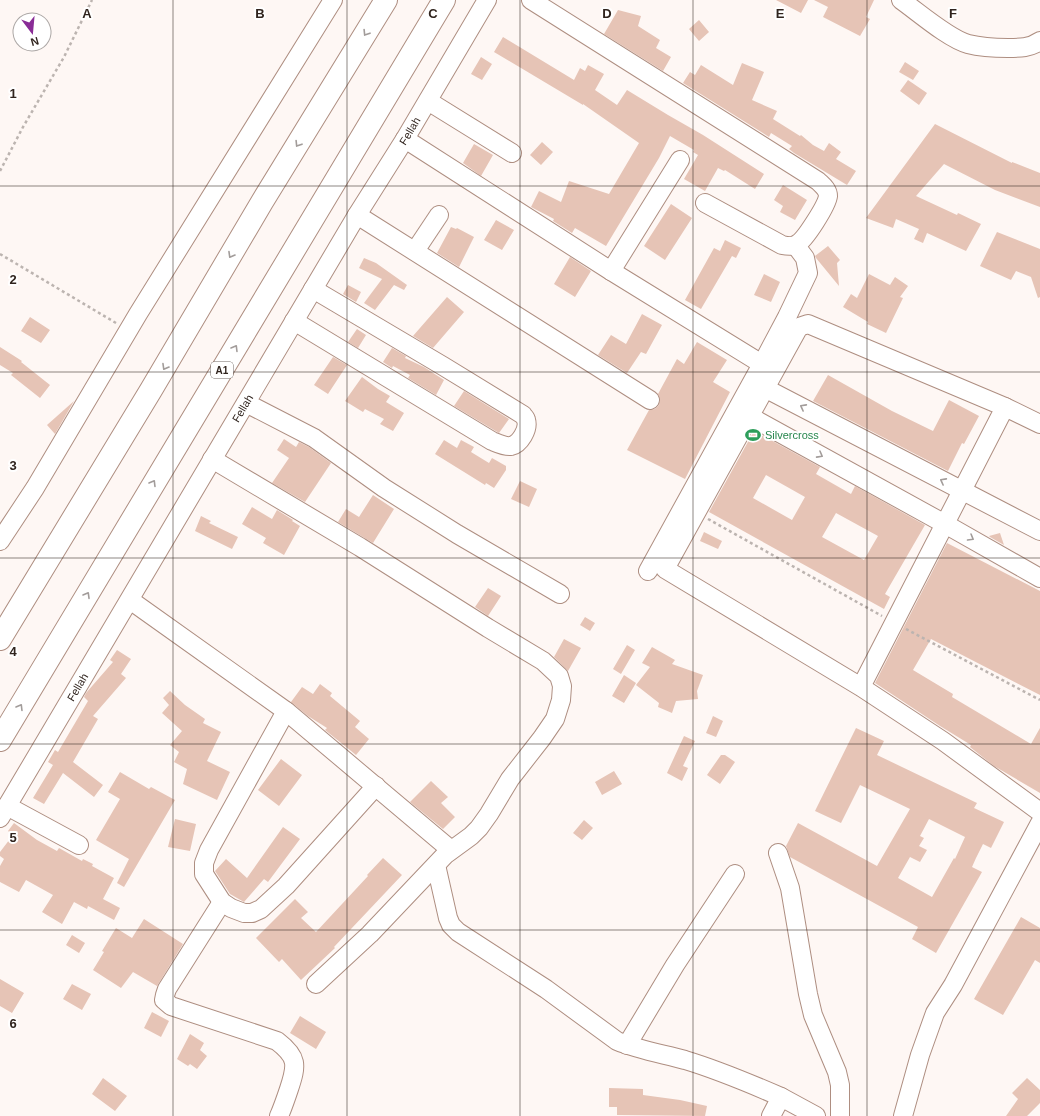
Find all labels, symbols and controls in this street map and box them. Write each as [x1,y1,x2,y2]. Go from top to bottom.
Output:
text: A [82,6,92,21]
text: B [255,6,265,21]
text: C [428,6,438,21]
text: D [602,6,612,21]
text: E [776,6,785,21]
text: F [949,6,957,21]
north arrow [12,12,52,52]
one-way arrow [363,29,370,36]
text: N [29,35,40,48]
text: 1 [9,86,17,101]
street label: Fellah [397,115,423,147]
one-way arrow [295,140,302,147]
one-way arrow [228,251,235,259]
text: 2 [9,272,17,287]
one-way arrow [230,345,238,352]
road number: A1 [211,362,233,378]
one-way arrow [162,363,169,371]
street label: Fellah [230,392,255,424]
one-way arrow [800,404,808,412]
sports icon: Silvercross [744,426,762,444]
place label: Silvercross [765,429,819,441]
one-way arrow [816,451,823,458]
text: 3 [9,458,17,473]
one-way arrow [940,478,947,486]
one-way arrow [148,480,156,487]
one-way arrow [967,534,974,541]
one-way arrow [83,592,90,599]
text: 4 [9,644,17,659]
street label: Fellah [65,671,90,703]
one-way arrow [16,704,23,711]
text: 5 [9,830,17,845]
text: 6 [9,1016,17,1031]

